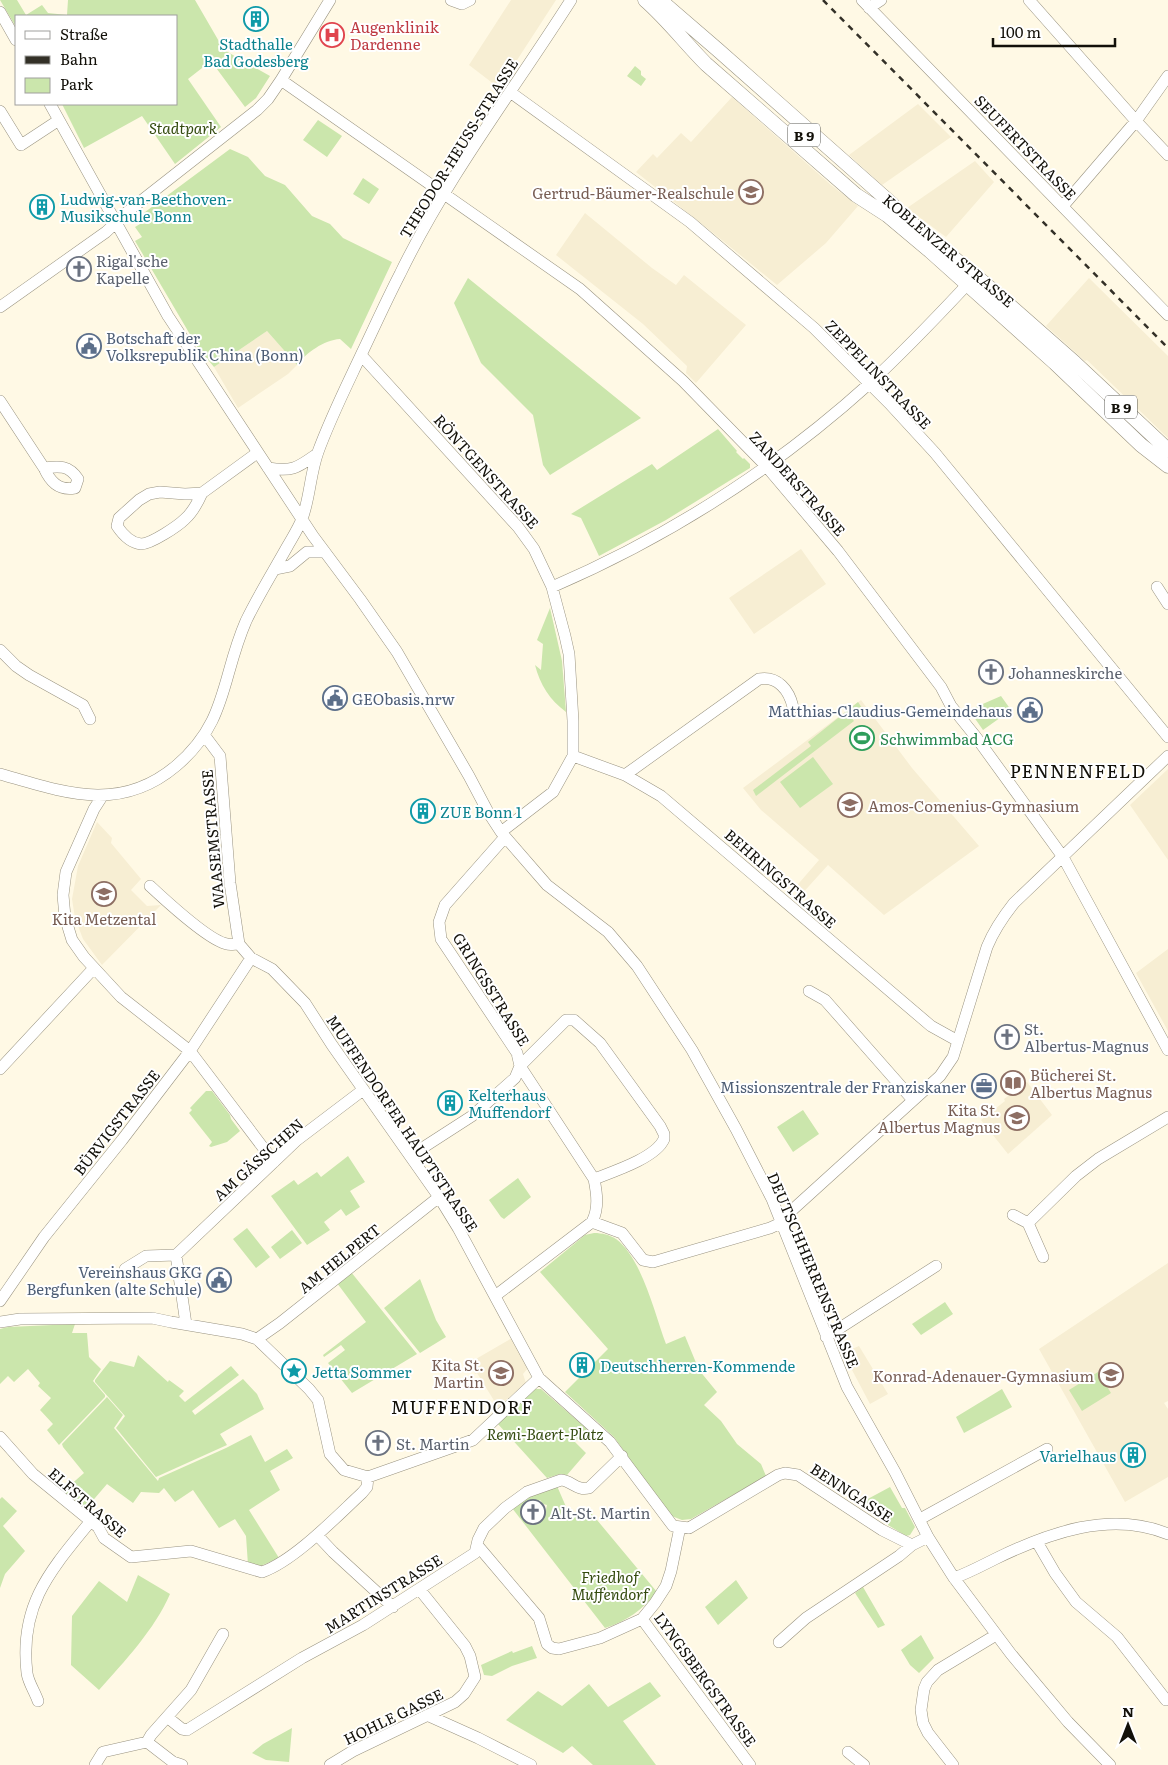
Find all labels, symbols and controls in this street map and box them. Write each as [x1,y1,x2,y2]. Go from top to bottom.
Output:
building icon: Stadthalle Bad Godesberg [243,6,269,32]
legend [15,15,178,105]
place label: Augenklinik Dardenne [350,15,440,55]
scale bar [993,15,1116,47]
text: 100 m [1000,20,1041,43]
text: Straße [60,22,108,45]
hospital icon: Augenklinik Dardenne [319,22,345,48]
place label: Stadthalle Bad Godesberg [203,32,309,72]
text: Bahn [60,47,98,70]
street label: THEODOR-HEUSS-STRASSE [393,53,523,243]
text: Park [60,72,94,95]
street label: SEUFERTSTRASSE [970,89,1082,205]
park label: Stadtpark [149,116,218,139]
road number: B 9 [788,124,820,146]
school or university icon: Gertrud-Bäumer-Realschule [738,179,764,205]
place label: Gertrud-Bäumer-Realschule [532,181,734,204]
place label: Ludwig-van-Beethoven- Musikschule Bonn [60,187,232,227]
street label: KOBLENZER STRASSE [878,188,1020,312]
building icon: Ludwig-van-Beethoven- Musikschule Bonn [29,194,55,220]
place label: Rigal'sche Kapelle [96,249,168,289]
church icon: Rigal'sche Kapelle [66,256,92,282]
street label: ZEPPELINSTRASSE [821,314,937,434]
place label: Botschaft der Volksrepublik China (Bonn) [106,326,304,366]
public building icon: Botschaft der Volksrepublik China (Bonn) [76,333,102,359]
road number: B 9 [1105,396,1137,418]
street label: RÖNTGENSTRASSE [429,408,545,534]
street label: ZANDERSTRASSE [745,425,851,541]
church icon: Johanneskirche [978,659,1004,685]
place label: Johanneskirche [1008,661,1122,684]
public building icon: GEObasis.nrw [322,685,348,711]
place label: GEObasis.nrw [352,687,455,710]
public building icon: Matthias-Claudius-Gemeindehaus [1017,697,1043,723]
place label: Matthias-Claudius-Gemeindehaus [768,699,1012,722]
sports icon: Schwimmbad ACG [849,725,875,751]
place label: Schwimmbad ACG [880,727,1014,750]
district label: PENNENFELD [1010,757,1146,784]
street label: WAASEMSTRASSE [194,769,230,909]
school or university icon: Amos-Comenius-Gymnasium [837,792,863,818]
place label: Amos-Comenius-Gymnasium [868,794,1080,817]
building icon: ZUE Bonn 1 [410,798,436,824]
place label: ZUE Bonn 1 [440,800,522,823]
street label: BEHRINGSTRASSE [720,823,842,933]
school or university icon: Kita Metzental [91,881,117,907]
place label: Kita Metzental [52,907,156,930]
street label: GRINGSSTRASSE [448,928,536,1050]
street label: MUFFENDORFER HAUPTSTRASSE [321,1010,485,1236]
place label: St. Albertus-Magnus [1024,1017,1149,1057]
church icon: St. Albertus-Magnus [994,1024,1020,1050]
place label: Bücherei St. Albertus Magnus [1030,1063,1152,1103]
street label: BÜRVIGSTRASSE [67,1064,165,1180]
library icon: Bücherei St. Albertus Magnus [1000,1070,1026,1096]
office icon: Missionszentrale der Franziskaner [971,1073,997,1099]
place label: Missionszentrale der Franziskaner [720,1075,966,1098]
place label: Kelterhaus Muffendorf [468,1083,552,1123]
building icon: Kelterhaus Muffendorf [437,1090,463,1116]
place label: Kita St. Albertus Magnus [878,1098,1000,1138]
school or university icon: Kita St. Albertus Magnus [1004,1105,1030,1131]
street label: AM GÄSSCHEN [208,1112,308,1206]
street label: DEUTSCHHERRENSTRASSE [762,1168,866,1372]
street label: AM HELPERT [293,1218,385,1298]
place label: Vereinshaus GKG Bergfunken (alte Schule) [26,1260,202,1300]
public building icon: Vereinshaus GKG Bergfunken (alte Schule) [206,1267,232,1293]
building icon: Deutschherren-Kommende [569,1352,595,1378]
place label: Kita St. Martin [431,1353,484,1393]
place label: Deutschherren-Kommende [600,1354,796,1377]
place icon: Jetta Sommer [281,1358,307,1384]
place label: Jetta Sommer [312,1360,412,1383]
school or university icon: Kita St. Martin [488,1360,514,1386]
school or university icon: Konrad-Adenauer-Gymnasium [1098,1362,1124,1388]
place label: Konrad-Adenauer-Gymnasium [873,1364,1094,1387]
district label: MUFFENDORF [391,1393,533,1420]
park label: Remi-Baert-Platz [486,1422,604,1445]
church icon: St. Martin [365,1430,391,1456]
place label: St. Martin [396,1432,470,1455]
building icon: Varielhaus [1120,1442,1146,1468]
place label: Varielhaus [1039,1444,1116,1467]
street label: BENNGASSE [806,1457,898,1527]
street label: ELFSTRASSE [44,1461,132,1543]
church icon: Alt-St. Martin [520,1499,546,1525]
place label: Alt-St. Martin [550,1501,651,1524]
street label: MARTINSTRASSE [320,1548,446,1638]
park label: Friedhof Muffendorf [571,1565,651,1605]
street label: LYNGSBERGSTRASSE [649,1607,763,1751]
street label: HOHLE GASSE [339,1682,447,1750]
north arrow [1103,1700,1153,1750]
text: N [1122,1701,1134,1721]

